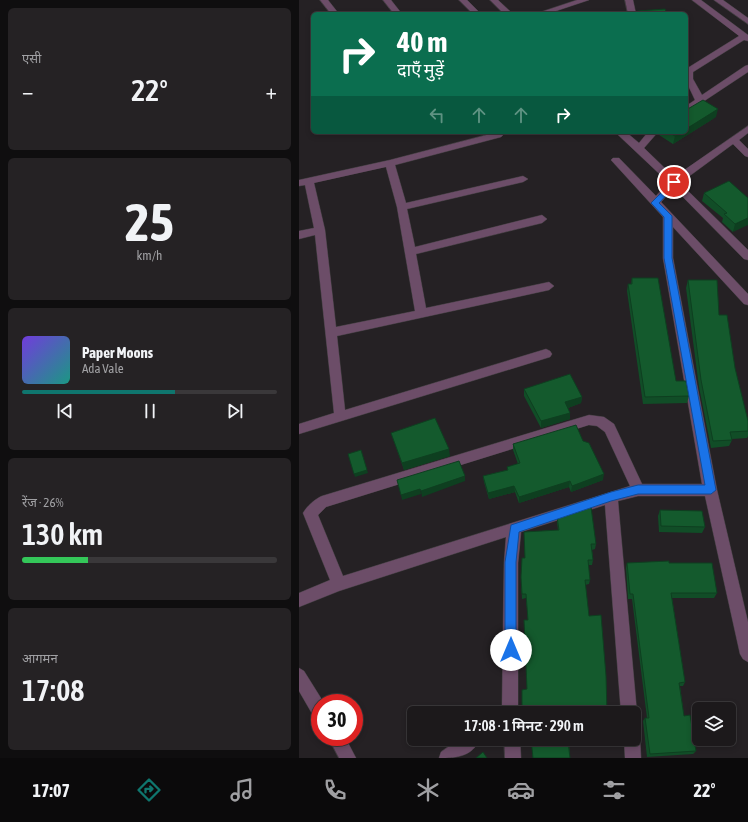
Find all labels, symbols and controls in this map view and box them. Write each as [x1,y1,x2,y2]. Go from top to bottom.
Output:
text: 40 m [397,26,447,58]
icon: right [331,28,383,80]
text: एसी [22,51,41,66]
text: दाएँ मुड़ें [397,59,444,80]
text: 22° [131,73,168,107]
text: − [22,78,33,104]
text: + [266,78,277,104]
icon: left [426,104,448,126]
icon: ahead [468,104,490,126]
icon: ahead [510,104,532,126]
icon: right [552,104,574,126]
pin [657,165,691,199]
icon: arrive [663,171,685,193]
text: 25 [125,192,174,252]
text: km/h [137,248,162,263]
text: Paper Moons [82,344,153,361]
text: Ada Vale [82,361,124,376]
icon: previous [54,400,76,422]
icon: pause [139,400,161,422]
icon: next [224,400,246,422]
text: रेंज · 26% [22,495,64,510]
text: 130 km [22,517,103,551]
position arrow [490,629,532,671]
text: आगमन [22,651,58,666]
text: 17:08 [22,673,84,707]
speed limit sign: 30 [311,694,363,746]
map controls [692,702,736,746]
button: layers [692,702,736,746]
text: 17:08 · 1 मिनट · 290 m [464,717,584,734]
icon: directions [135,776,163,804]
icon: music [228,776,256,804]
icon: phone [321,776,349,804]
icon: climate [414,776,442,804]
icon: car [507,776,535,804]
icon: filters [600,776,628,804]
text: 17:07 [33,780,70,801]
text: 22° [693,780,715,801]

